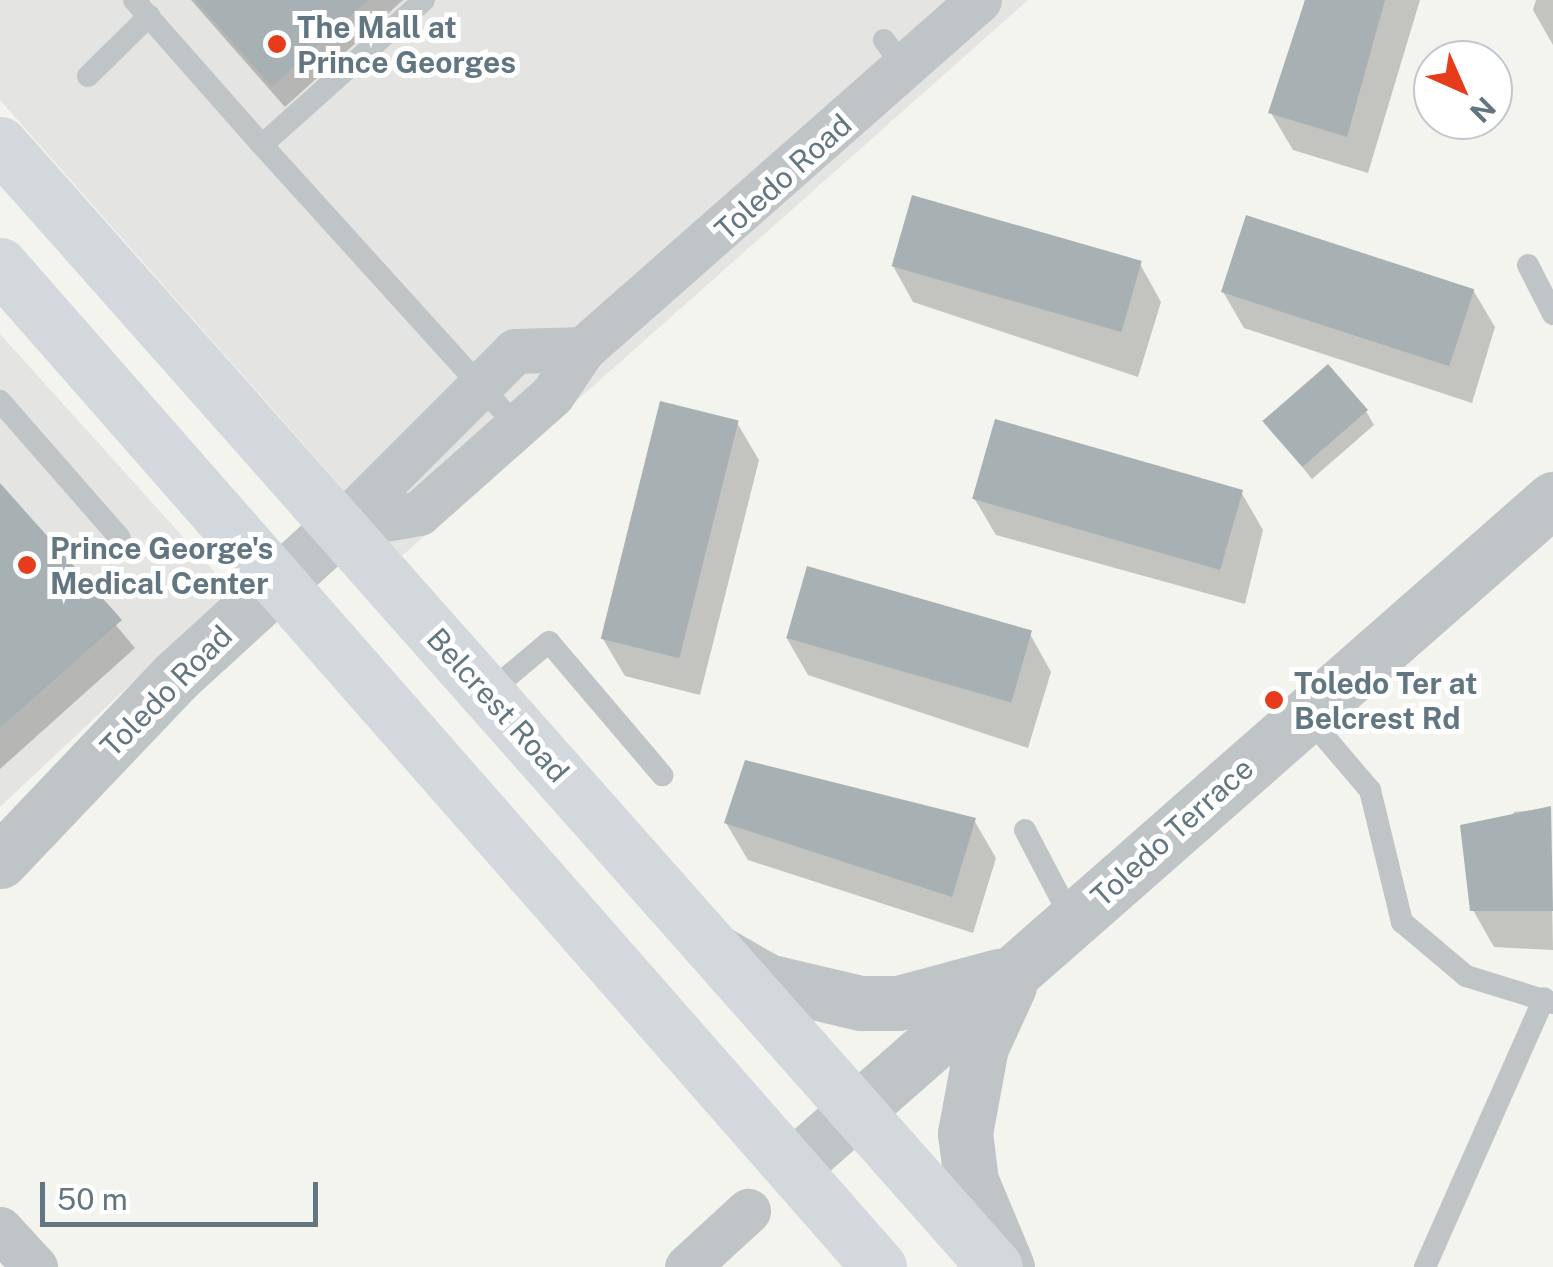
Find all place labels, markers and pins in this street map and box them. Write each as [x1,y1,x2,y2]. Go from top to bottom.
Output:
place label: The Mall at Prince Georges [297,9,516,80]
marker: The Mall at Prince Georges [266,33,288,55]
place label: Prince George's Medical Center [50,530,273,600]
marker: Prince George's Medical Center [14,552,40,578]
place label: Toledo Ter at Belcrest Rd [1294,665,1478,736]
marker: Toledo Ter at Belcrest Rd [1263,689,1285,711]

